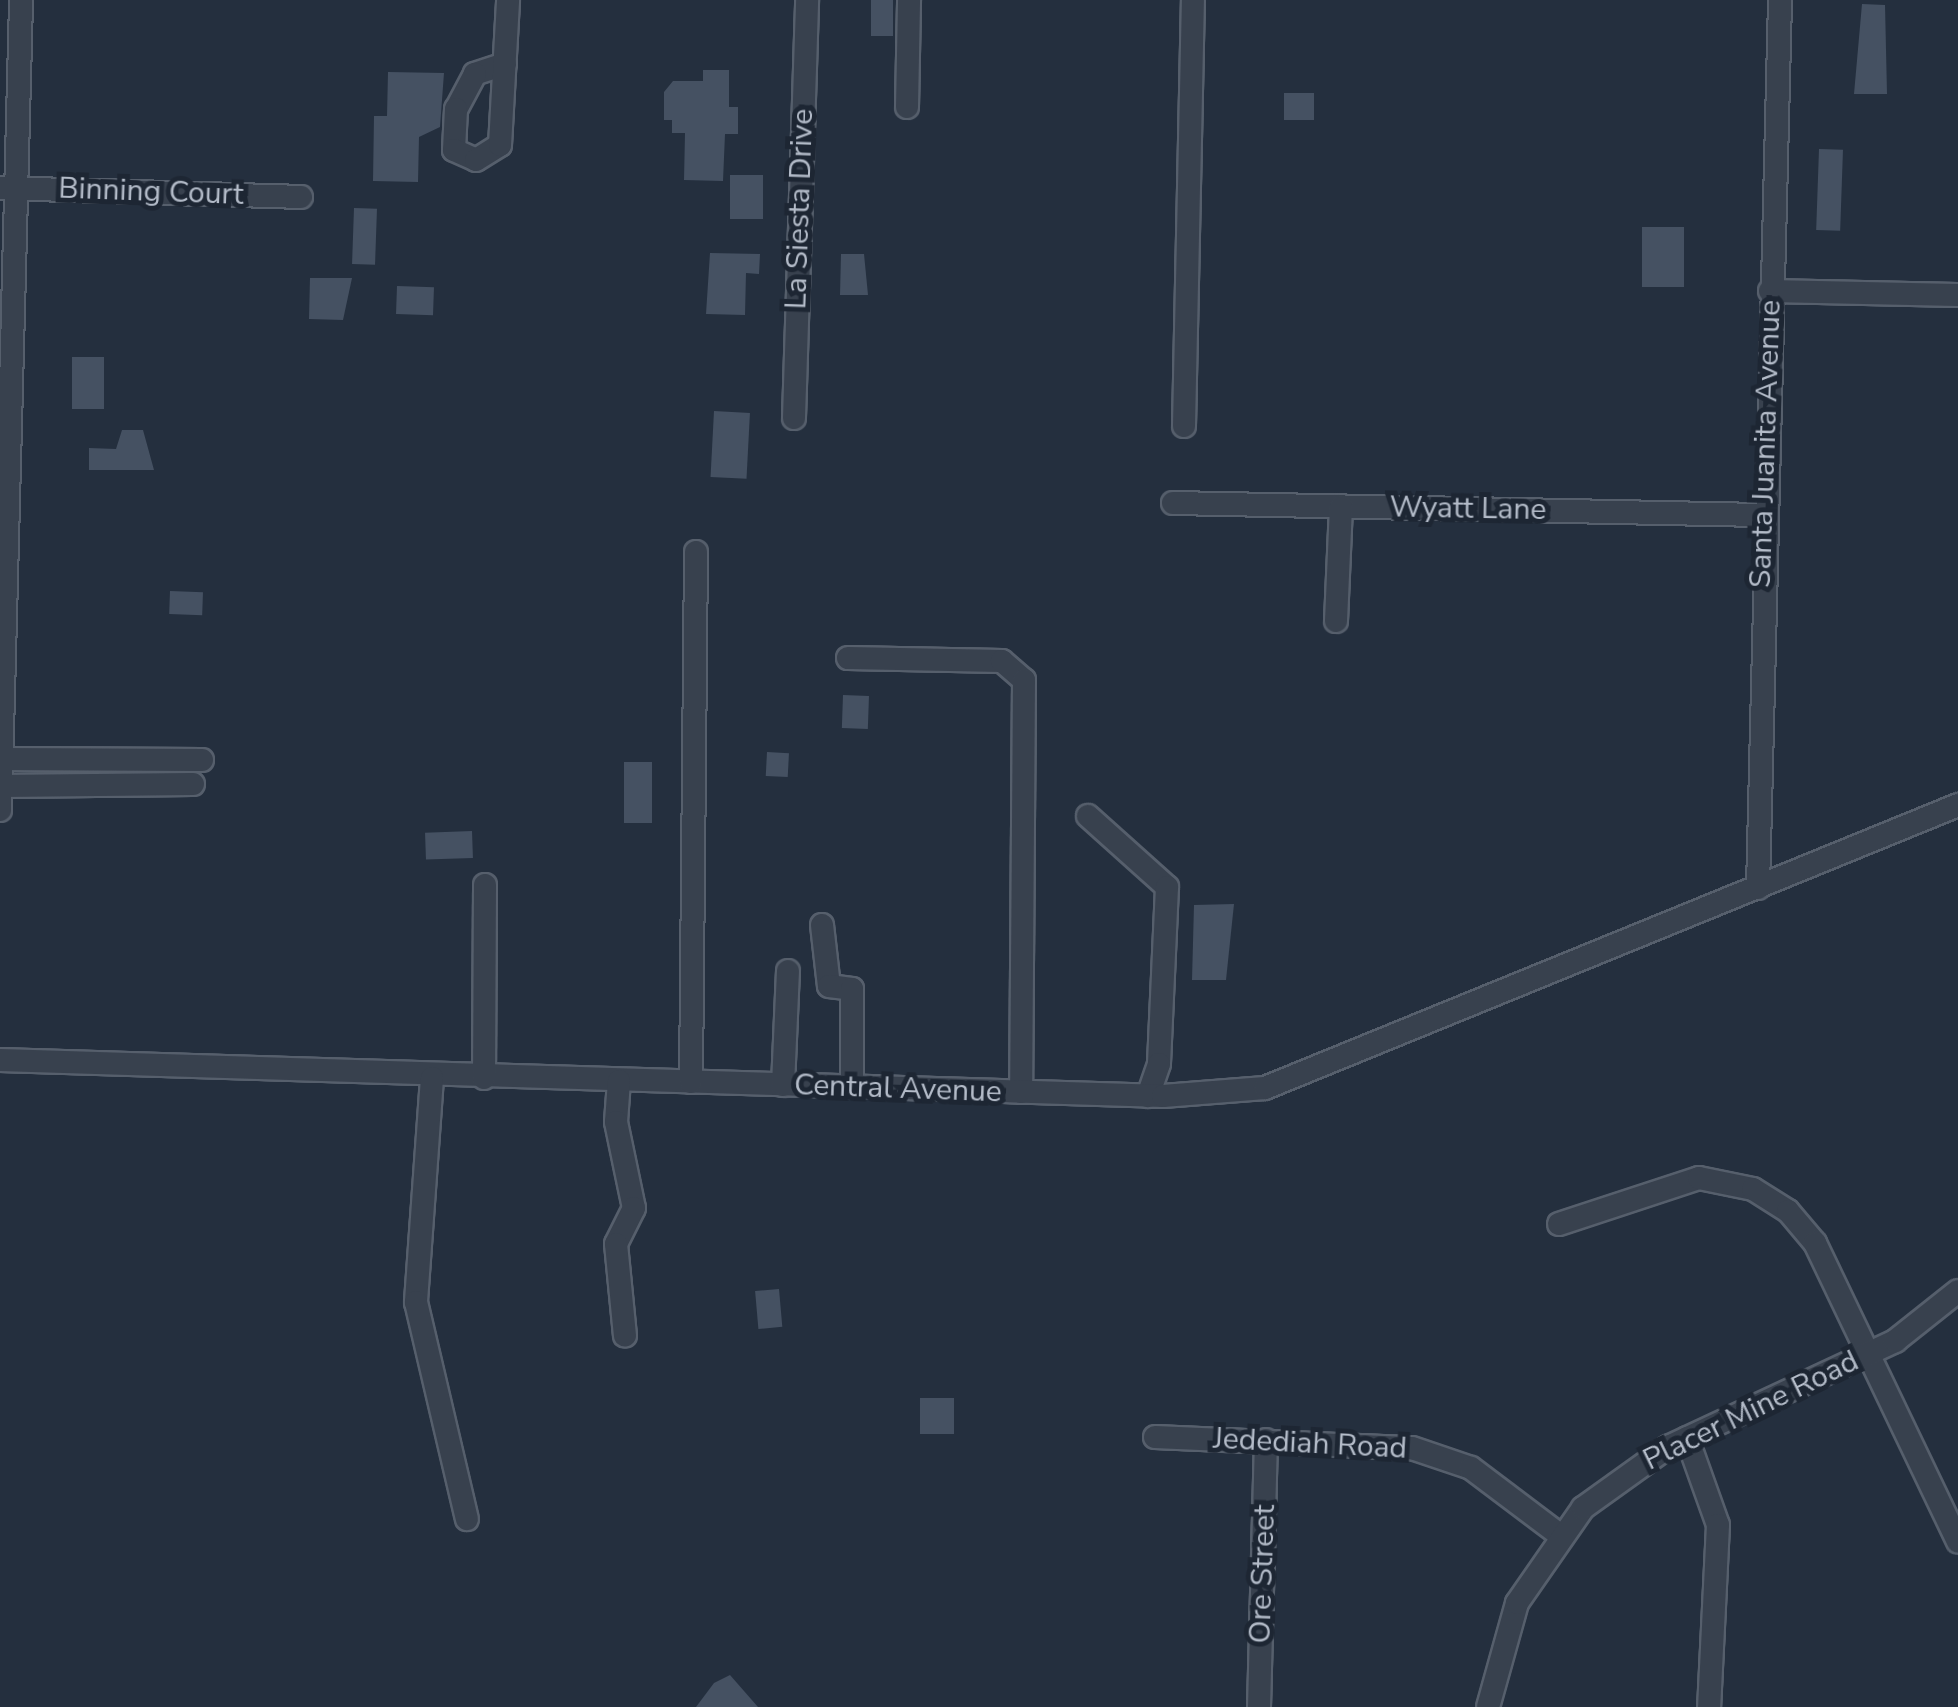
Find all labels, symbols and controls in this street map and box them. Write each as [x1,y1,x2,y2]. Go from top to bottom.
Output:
street label: La Siesta Drive [779,108,821,310]
street label: Binning Court [58,171,244,213]
street label: Santa Juanita Avenue [1743,299,1789,589]
street label: Wyatt Lane [1389,490,1547,528]
street label: Central Avenue [794,1067,1002,1111]
street label: Placer Mine Road [1638,1343,1864,1479]
street label: Jedediah Road [1212,1421,1408,1467]
street label: Ore Street [1243,1504,1283,1644]

